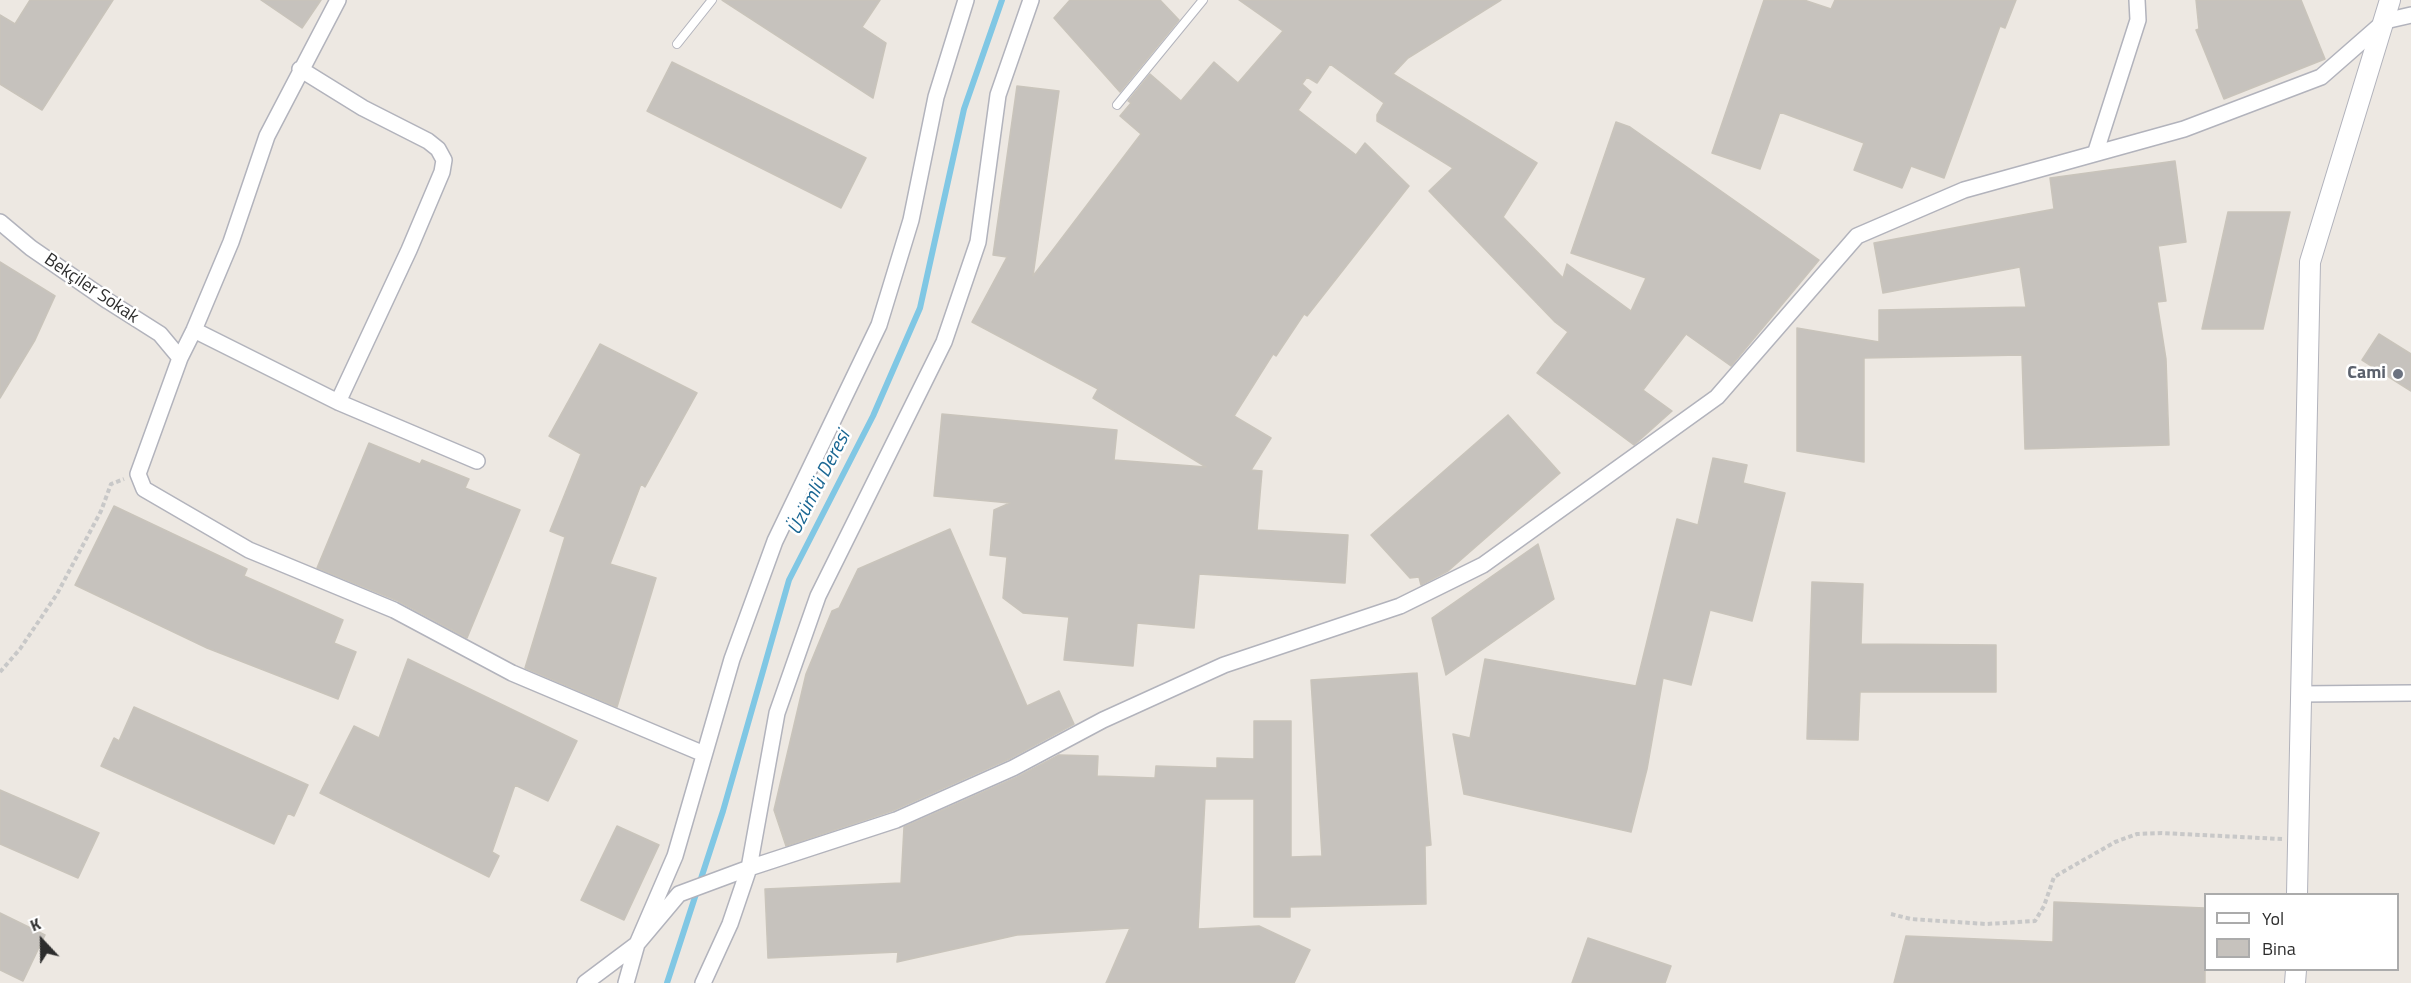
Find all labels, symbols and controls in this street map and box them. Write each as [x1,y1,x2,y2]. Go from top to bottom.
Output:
street label: Bekçiler Sokak [40,249,142,329]
place label: Cami [2347,363,2386,385]
marker: Cami [2391,367,2405,381]
water label: Üzümlü Deresi [783,427,857,539]
legend [2204,893,2399,971]
text: Yol [2262,905,2284,932]
north arrow [12,911,72,971]
text: K [26,911,44,937]
text: Bina [2262,935,2296,962]

